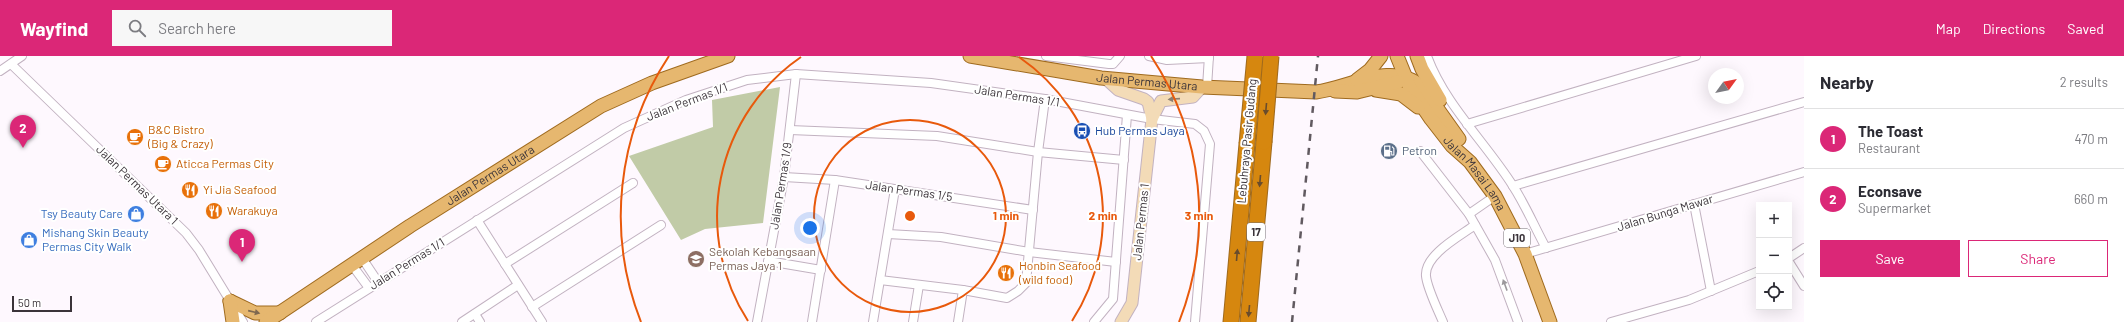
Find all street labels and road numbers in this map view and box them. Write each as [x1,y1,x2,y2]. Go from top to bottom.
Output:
street label: Jalan Permas Utara [1095,69,1198,93]
street label: Lebuhraya Pasir Gudang [1234,78,1258,204]
street label: Jalan Permas 1/1 [644,79,729,123]
street label: Jalan Permas 1/1 [974,81,1061,109]
street label: Jalan Masai Lama [1441,133,1509,213]
street label: Jalan Permas 1/9 [766,141,794,230]
street label: Jalan Permas Utara 1 [94,142,181,227]
street label: Jalan Permas Utara [443,142,537,208]
street label: Jalan Permas 1/5 [865,177,954,203]
street label: Jalan Permas 1 [1129,183,1151,261]
street label: Jalan Bunga Mawar [1615,191,1715,233]
road number: 17 [1247,223,1265,241]
road number: J10 [1504,229,1530,247]
street label: Jalan Permas 1/1 [366,234,447,292]

